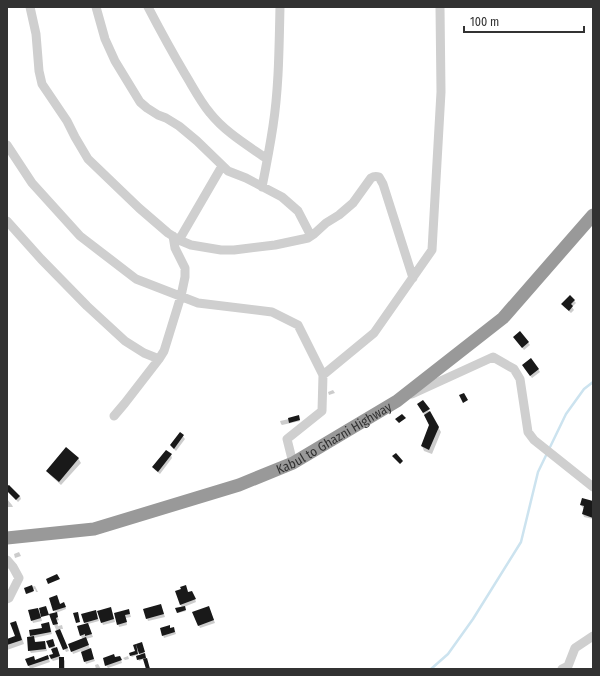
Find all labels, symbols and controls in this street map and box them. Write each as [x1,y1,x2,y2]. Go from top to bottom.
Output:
scale bar [464,8,584,34]
text: 100 m [470,15,499,29]
street label: Kabul to Ghazni Highway [274,399,394,477]

